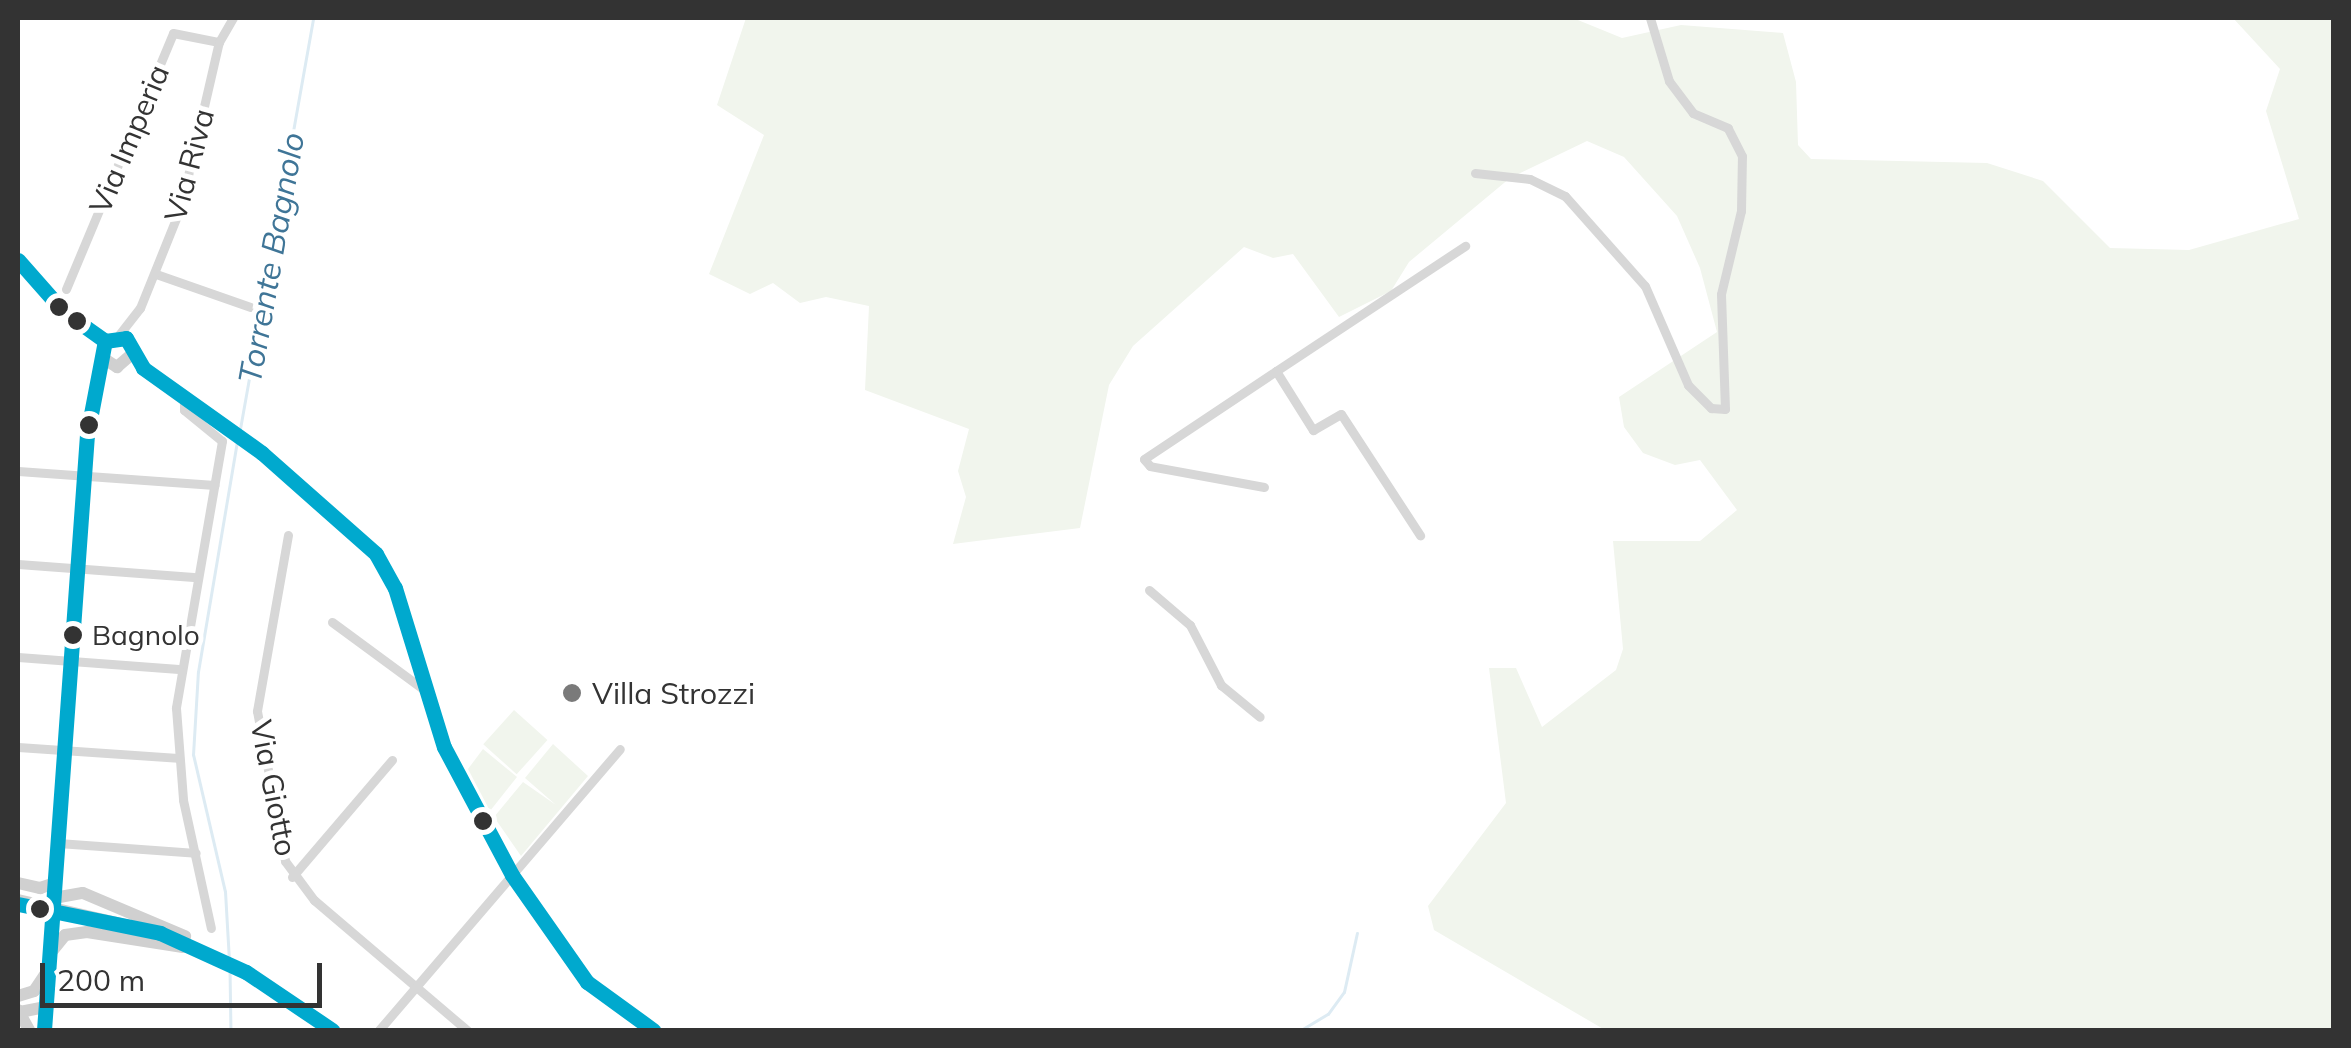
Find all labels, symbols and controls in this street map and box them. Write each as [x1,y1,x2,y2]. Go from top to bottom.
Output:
street label: Via Imperia [81,59,177,219]
street label: Via Riva [157,105,221,225]
water label: Torrente Bagnolo [230,129,312,387]
unlabelled marker [49,297,69,317]
unlabelled marker [67,311,87,331]
unlabelled marker [79,415,99,435]
place label: Bagnolo [92,618,200,652]
marker: Bagnolo [63,625,83,645]
place label: Villa Strozzi [592,675,755,711]
marker: Villa Strozzi [561,682,583,704]
street label: Via Giotto [243,717,305,859]
unlabelled marker [473,811,493,831]
unlabelled marker [30,899,50,919]
scale bar [45,943,328,1005]
text: 200 m [57,961,145,999]

